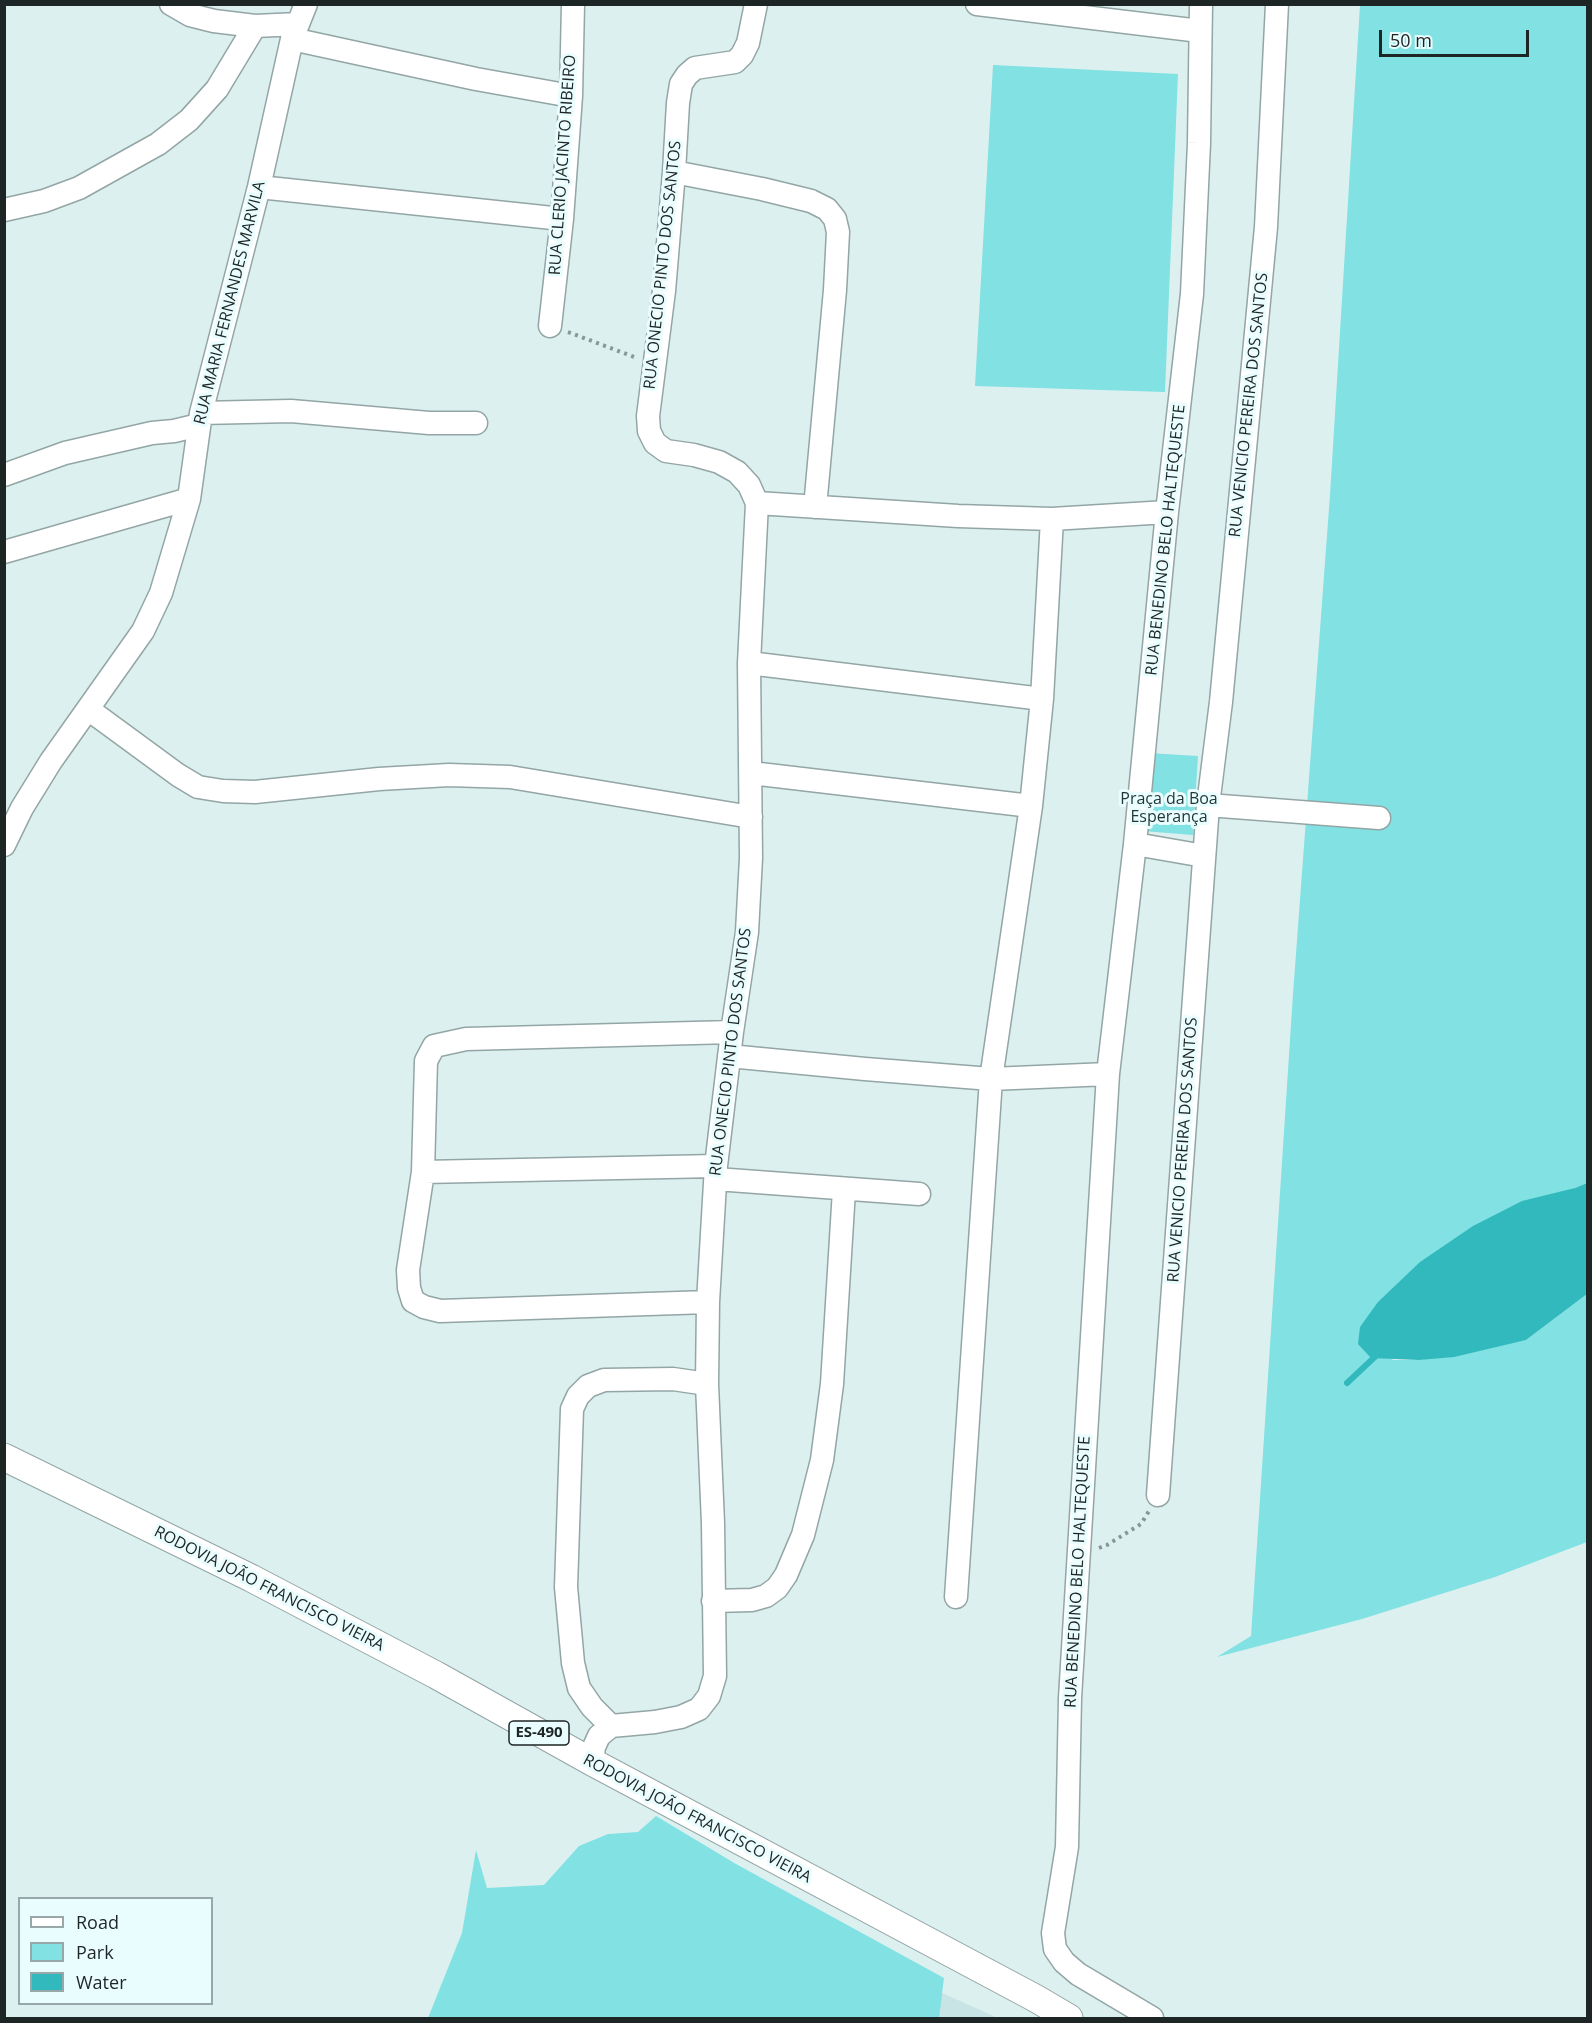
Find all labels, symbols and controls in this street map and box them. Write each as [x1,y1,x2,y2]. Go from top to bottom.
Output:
scale bar [1382,18,1532,56]
text: 50 m [1390,28,1432,52]
street label: RUA CLERIO JACINTO RIBEIRO [546,54,580,276]
street label: RUA ONECIO PINTO DOS SANTOS [640,140,686,390]
street label: RUA MARIA FERNANDES MARVILA [190,179,270,427]
street label: RUA VENICIO PEREIRA DOS SANTOS [1226,272,1272,538]
street label: RUA BENEDINO BELO HALTEQUESTE [1142,404,1190,676]
park label: Praça da Boa Esperança [1120,789,1218,827]
street label: RUA ONECIO PINTO DOS SANTOS [706,927,756,1177]
street label: RUA VENICIO PEREIRA DOS SANTOS [1164,1017,1202,1283]
street label: RUA BENEDINO BELO HALTEQUESTE [1061,1436,1095,1708]
street label: RODOVIA JOÃO FRANCISCO VIEIRA [151,1522,387,1656]
road number: ES-490 [509,1721,569,1745]
street label: RODOVIA JOÃO FRANCISCO VIEIRA [580,1750,814,1888]
legend [18,1897,213,2005]
text: Road [76,1910,119,1934]
text: Park [76,1940,114,1964]
text: Water [76,1970,127,1994]

